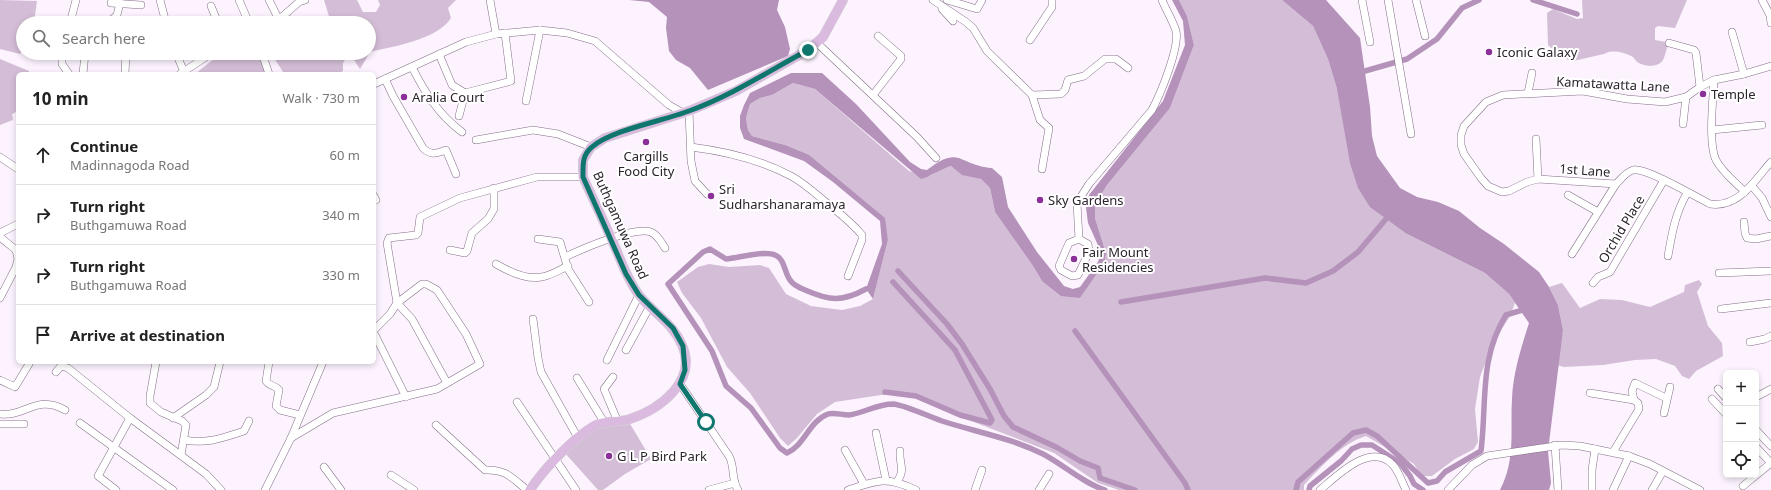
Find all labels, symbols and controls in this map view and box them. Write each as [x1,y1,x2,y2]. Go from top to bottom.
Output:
search box [16,16,376,60]
icon: search [30,27,52,49]
text: Search here [62,28,145,48]
route end [799,41,817,59]
place label: Iconic Galaxy [1497,43,1578,61]
marker: Iconic Galaxy [1484,47,1494,57]
street label: Kamatawatta Lane [1556,72,1670,96]
place label: Temple [1711,85,1756,103]
text: 10 min [32,87,89,110]
place label: Aralia Court [412,88,485,106]
text: Walk · 730 m [282,89,360,107]
marker: Temple [1698,89,1708,99]
marker: Aralia Court [399,92,409,102]
text: Continue [70,136,138,156]
marker: Cargills Food City [641,137,651,147]
icon: ahead [32,144,54,166]
text: 60 m [330,146,360,164]
place label: Cargills Food City [618,147,675,180]
text: Madinnagoda Road [70,156,190,174]
street label: 1st Lane [1559,159,1611,181]
street label: Buthgamuwa Road [589,168,653,282]
place label: Sri Sudharshanaramaya [719,180,846,213]
marker: Sri Sudharshanaramaya [706,191,716,201]
place label: Sky Gardens [1048,191,1124,209]
street label: Orchid Place [1594,192,1648,266]
marker: Sky Gardens [1035,195,1045,205]
text: Turn right [70,196,145,216]
icon: right [32,204,54,226]
text: 340 m [322,206,360,224]
text: Buthgamuwa Road [70,216,187,234]
place label: Fair Mount Residencies [1082,243,1154,276]
marker: Fair Mount Residencies [1069,254,1079,264]
text: Turn right [70,256,145,276]
icon: right [32,264,54,286]
text: 330 m [322,266,360,284]
text: Buthgamuwa Road [70,276,187,294]
icon: arrive [32,324,54,346]
text: Arrive at destination [70,325,225,345]
map controls [1723,370,1759,478]
button: + [1723,370,1759,406]
button: − [1723,406,1759,442]
route start [697,413,715,431]
button: locate [1723,442,1759,478]
place label: G L P Bird Park [617,447,707,465]
marker: G L P Bird Park [604,451,614,461]

